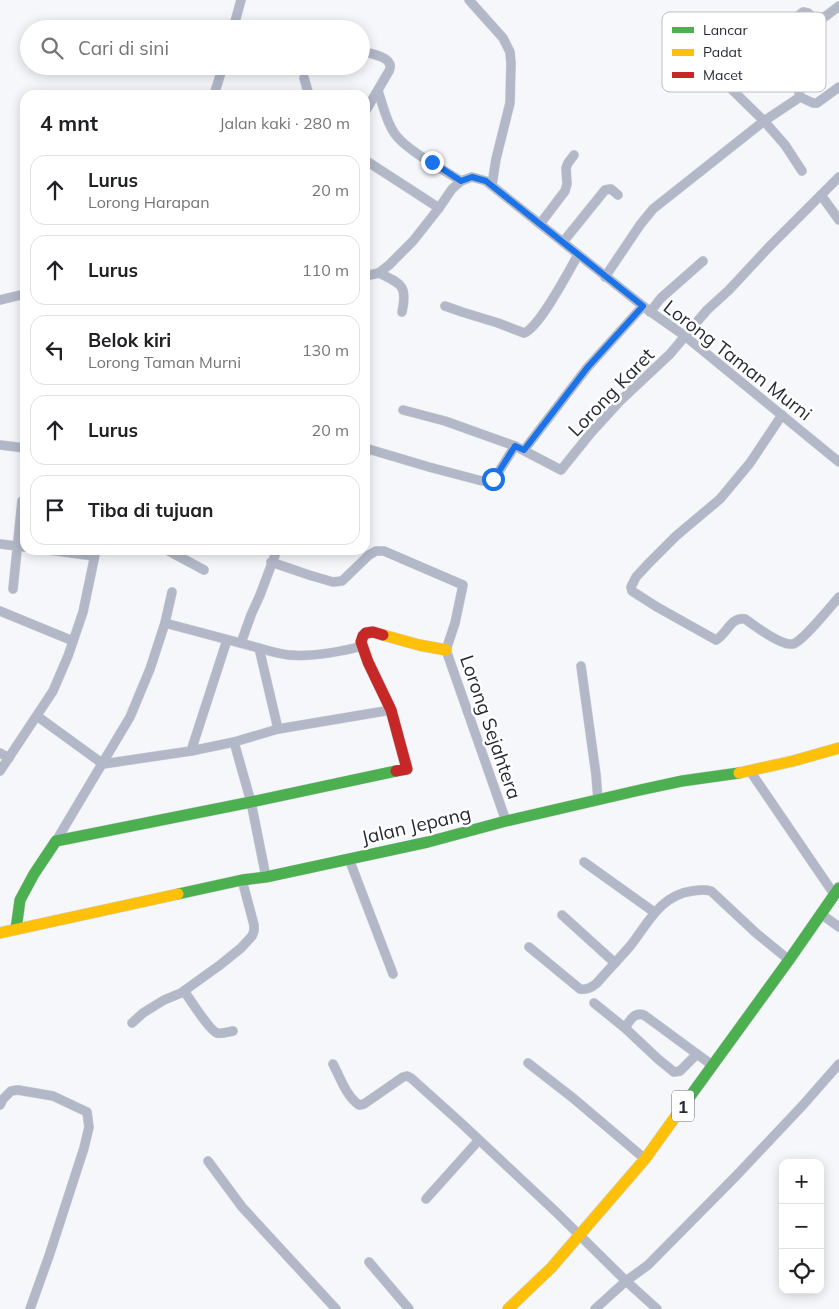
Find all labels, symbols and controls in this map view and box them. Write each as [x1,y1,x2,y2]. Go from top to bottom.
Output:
legend [662,12,826,92]
search box [20,20,370,75]
text: Lancar [703,21,749,39]
icon: search [38,34,66,62]
text: Cari di sini [78,36,169,60]
text: Padat [703,43,742,61]
text: Macet [703,66,743,84]
text: 4 mnt [40,110,98,136]
text: Jalan kaki · 280 m [219,113,350,133]
route end [421,151,444,174]
text: Lurus [88,168,138,192]
icon: ahead [41,176,69,204]
text: 20 m [312,180,349,200]
text: Lorong Harapan [88,192,210,212]
icon: ahead [41,256,69,284]
text: Lurus [88,258,138,282]
text: 110 m [302,260,349,280]
street label: Lorong Taman Murni [659,295,817,425]
text: Belok kiri [88,328,171,352]
icon: left [41,336,69,364]
text: 130 m [302,340,349,360]
street label: Lorong Karet [563,343,659,441]
text: Lorong Taman Murni [88,352,241,372]
icon: ahead [41,416,69,444]
text: Lurus [88,418,138,442]
text: 20 m [312,420,349,440]
route start [482,468,505,491]
icon: arrive [41,496,69,524]
text: Tiba di tujuan [88,498,213,522]
street label: Lorong Sejahtera [455,652,527,802]
street label: Jalan Jepang [359,801,473,849]
road number: 1 [672,1090,694,1122]
map controls [779,1159,824,1294]
button: + [779,1159,824,1204]
button: − [779,1204,824,1249]
button: locate [779,1249,824,1294]

